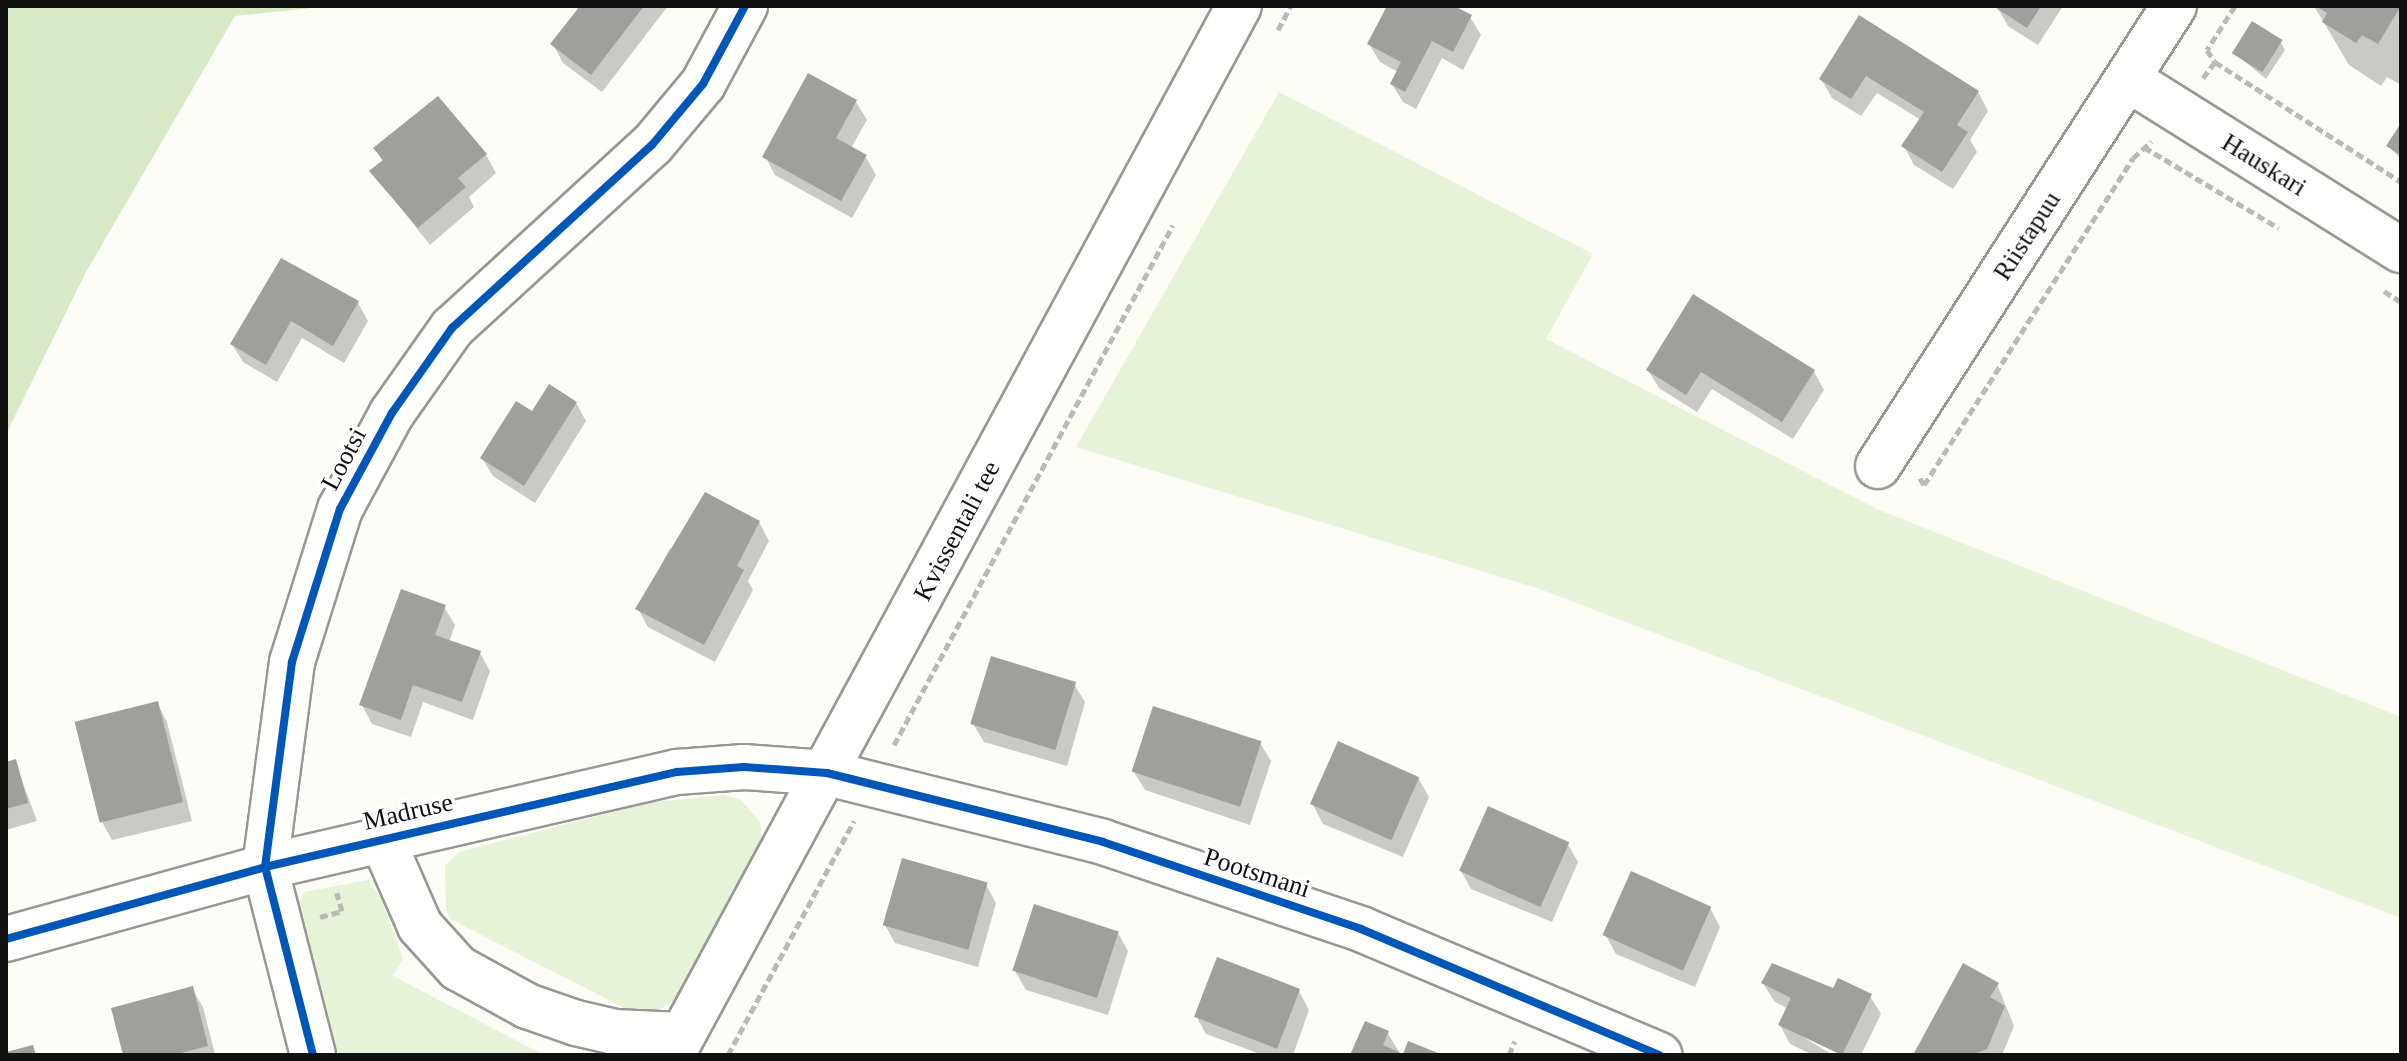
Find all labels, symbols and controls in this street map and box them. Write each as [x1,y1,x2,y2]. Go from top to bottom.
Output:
street label: Hauskari [2216,127,2312,203]
street label: Riistapuu [1987,186,2067,286]
street label: Lootsi [315,422,373,496]
street label: Kvissentali tee [907,456,1007,606]
street label: Madruse [360,787,456,837]
street label: Pootsmani [1200,841,1314,905]

